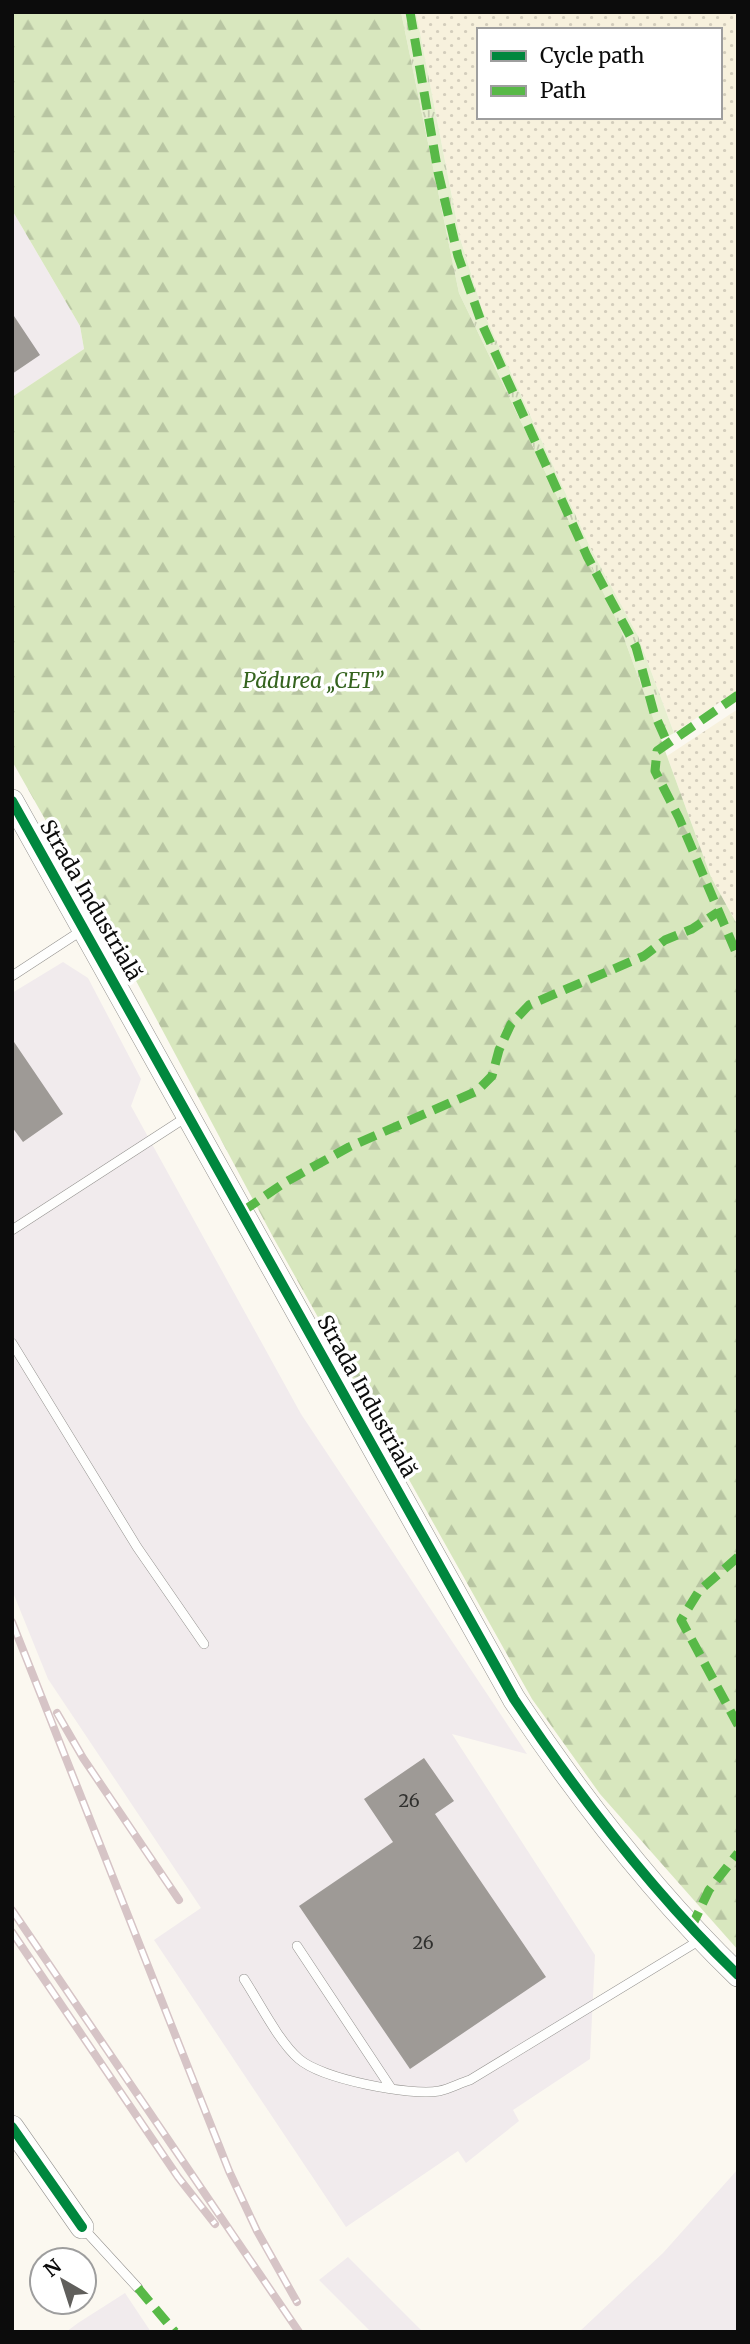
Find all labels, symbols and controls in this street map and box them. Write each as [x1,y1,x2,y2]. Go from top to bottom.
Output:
legend [477,28,722,119]
text: Cycle path [540,42,644,69]
text: Path [540,77,586,104]
park label: Pădurea „CET” [243,667,384,694]
street label: Strada Industrială [34,815,148,985]
street label: Strada Industrială [311,1310,423,1482]
house number: 26 [398,1789,420,1812]
house number: 26 [412,1931,434,1954]
north arrow [28,2246,98,2316]
text: N [39,2254,66,2282]

